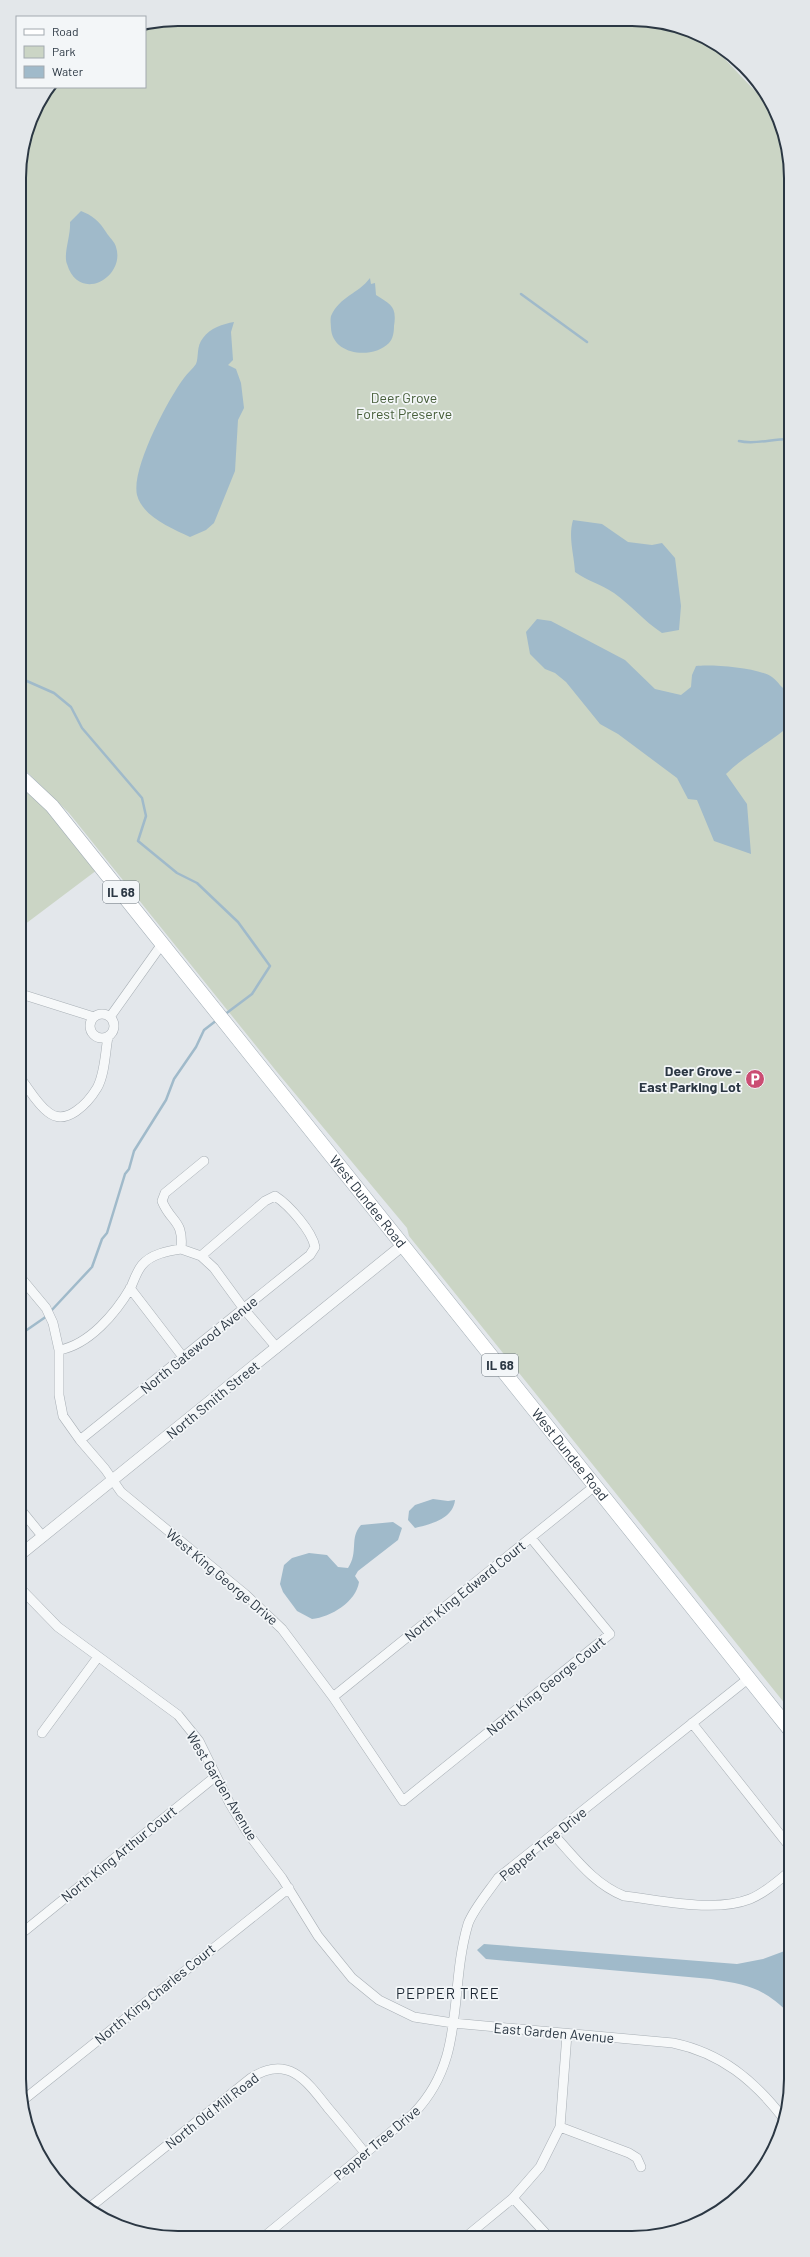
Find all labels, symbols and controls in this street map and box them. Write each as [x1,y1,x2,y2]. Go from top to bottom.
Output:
legend [16,16,146,88]
text: Road [52,24,79,38]
text: Park [52,44,76,58]
text: Water [52,64,84,78]
park label: Deer Grove Forest Preserve [356,389,452,422]
road number: IL 68 [103,881,139,903]
place label: Deer Grove - East Parking Lot [639,1062,741,1095]
parking icon: Deer Grove - East Parking Lot [744,1068,766,1090]
street label: West Dundee Road [326,1152,410,1251]
street label: North Gatewood Avenue [137,1292,261,1397]
road number: IL 68 [482,1354,518,1376]
street label: North Smith Street [163,1357,263,1442]
street label: West Dundee Road [528,1405,612,1504]
street label: West King George Drive [163,1525,282,1628]
street label: North King Edward Court [401,1537,529,1645]
street label: North King George Court [483,1632,609,1739]
street label: West Garden Avenue [183,1728,262,1843]
street label: North King Arthur Court [58,1802,180,1905]
street label: Pepper Tree Drive [496,1803,590,1884]
street label: North King Charles Court [91,1940,218,2047]
district label: PEPPER TREE [396,1984,500,2002]
street label: East Garden Avenue [493,2019,615,2046]
street label: North Old Mill Road [162,2069,262,2152]
street label: Pepper Tree Drive [330,2102,423,2184]

